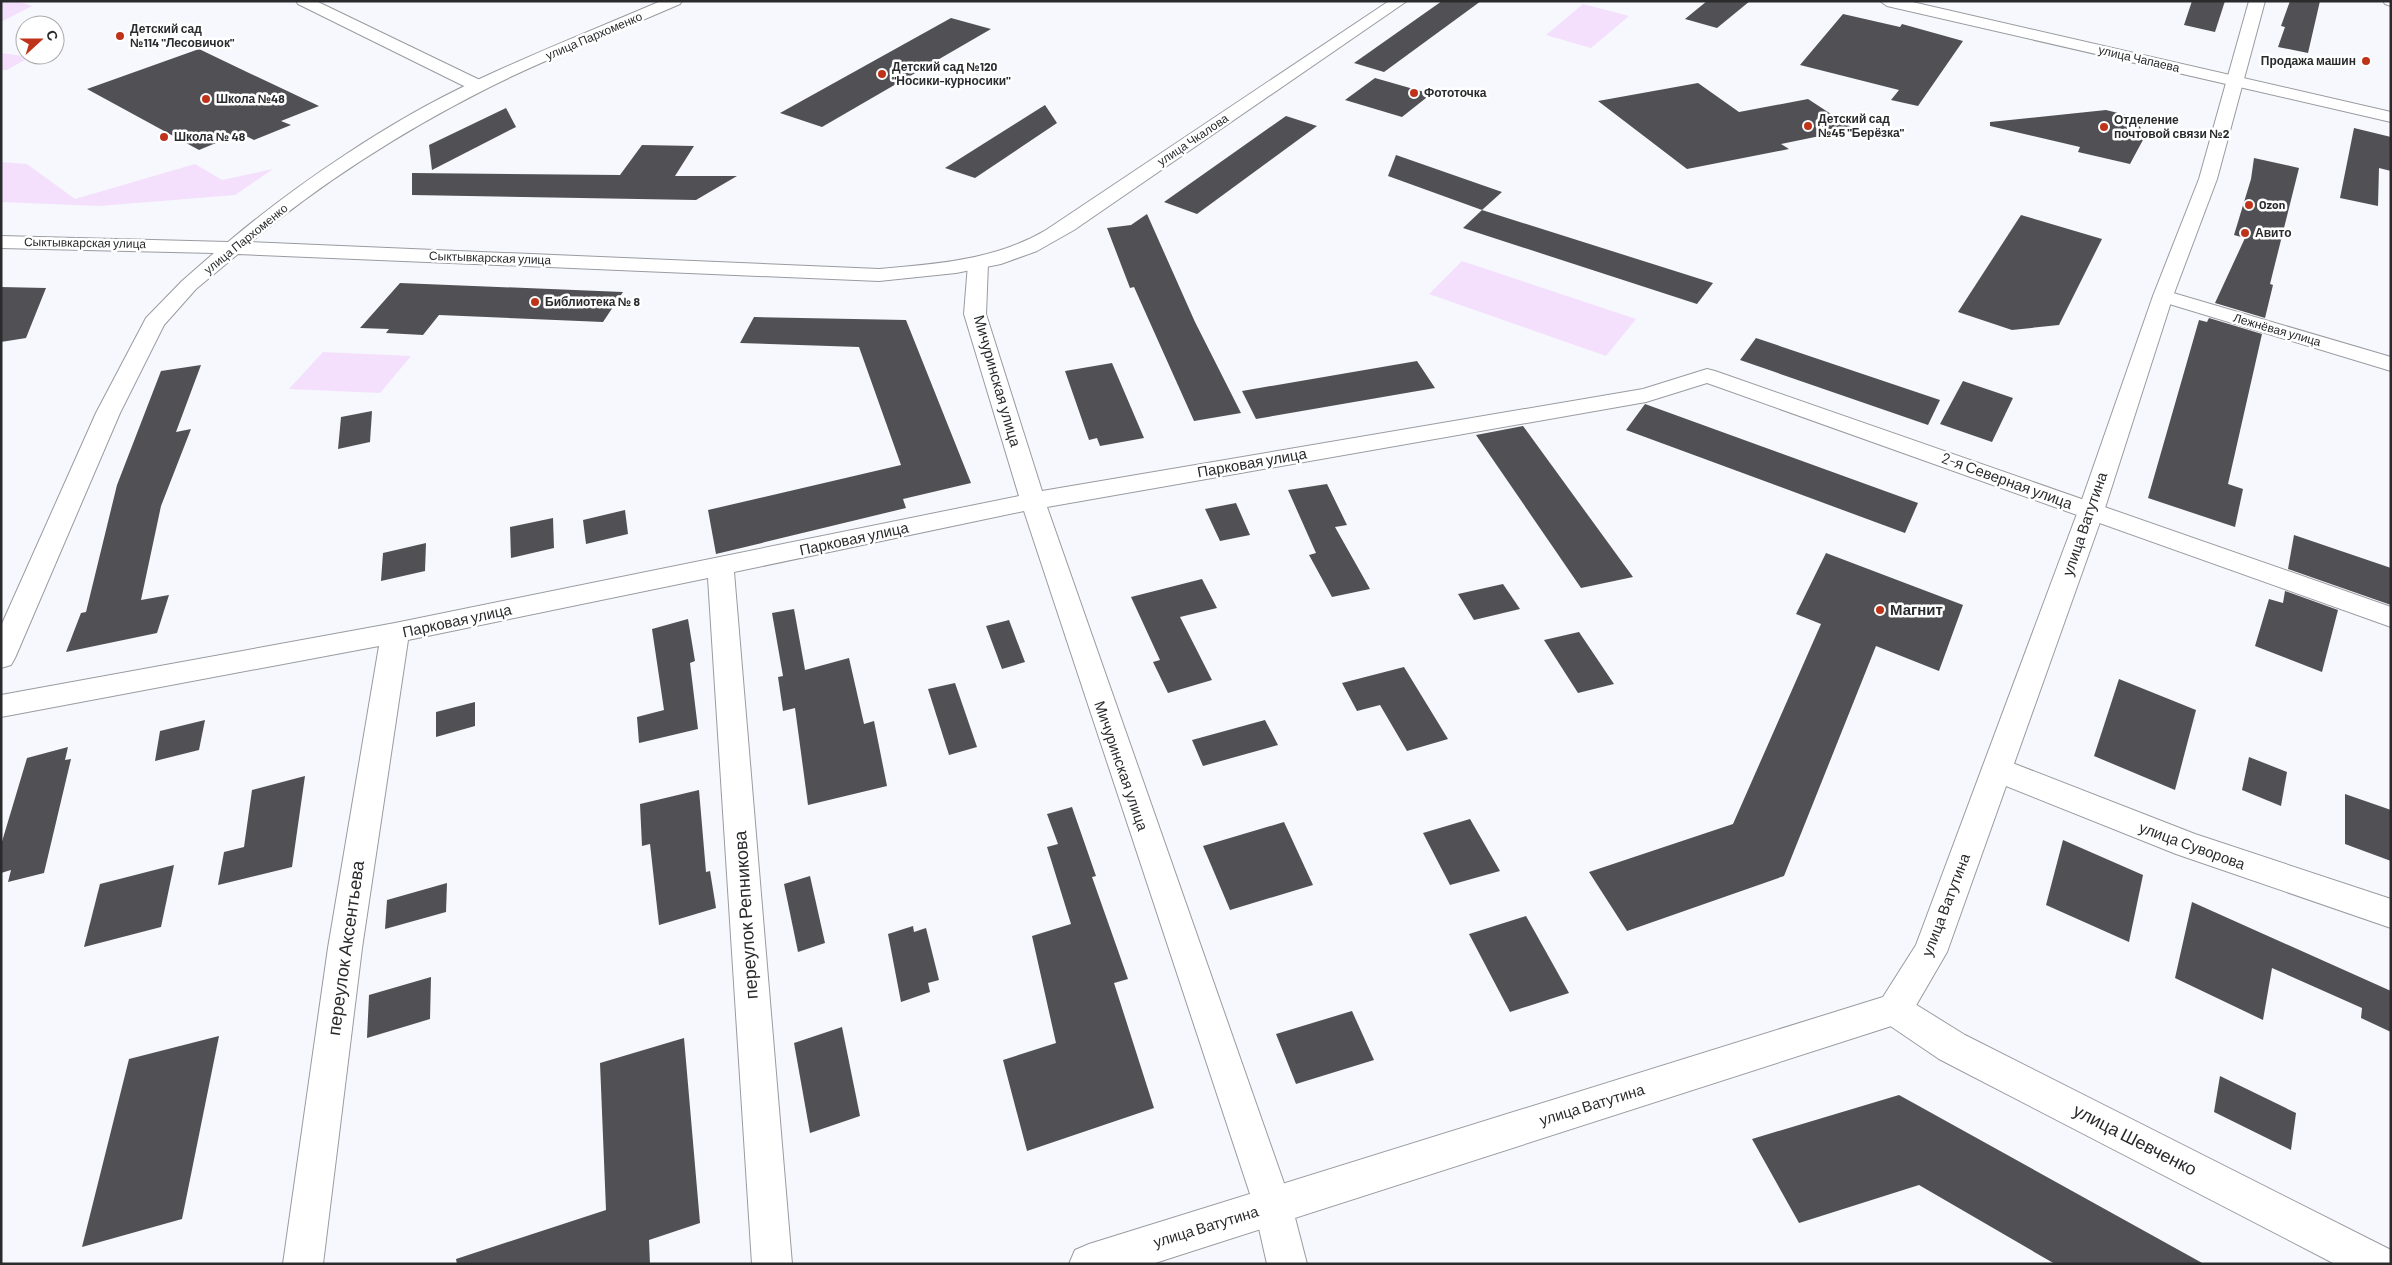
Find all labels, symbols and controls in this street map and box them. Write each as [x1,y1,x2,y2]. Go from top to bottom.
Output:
street label: улица Пархоменко [543,8,645,63]
north arrow [15,15,65,65]
place label: Детский сад №114 "Лесовичок" [130,21,235,49]
text: С [43,27,62,43]
marker: Детский сад №114 "Лесовичок" [114,30,126,42]
street label: улица Чапаева [2097,42,2181,75]
place label: Продажа машин [2261,53,2356,68]
marker: Продажа машин [2360,55,2372,67]
place label: Детский сад №120 "Носики-курносики" [892,59,1011,88]
marker: Детский сад №120 "Носики-курносики" [876,68,888,80]
place label: Фототочка [1424,85,1487,99]
marker: Фототочка [1408,87,1420,99]
place label: Школа №48 [216,91,285,105]
marker: Школа №48 [200,93,212,105]
street label: улица Чкалова [1154,110,1231,169]
place label: Детский сад №45 "Берёзка" [1818,111,1905,140]
place label: Отделение почтовой связи №2 [2114,112,2230,140]
marker: Детский сад №45 "Берёзка" [1802,120,1814,132]
marker: Отделение почтовой связи №2 [2098,121,2110,133]
place label: Школа № 48 [174,129,246,143]
marker: Школа № 48 [158,131,170,143]
place label: Ozon [2259,197,2285,211]
marker: Ozon [2243,199,2255,211]
street label: улица Пархоменко [201,200,291,277]
place label: Авито [2255,225,2291,239]
marker: Авито [2239,227,2251,239]
street label: Сыктывкарская улица [24,234,147,251]
street label: Сыктывкарская улица [429,248,552,267]
place label: Библиотека № 8 [545,294,641,308]
marker: Библиотека № 8 [529,296,541,308]
street label: Лежнёвая улица [2232,310,2323,349]
street label: Мичуринская улица [971,313,1026,449]
street label: Парковая улица [1196,443,1309,481]
street label: 2-я Северная улица [1940,448,2076,512]
street label: улица Ватутина [2058,469,2110,578]
street label: Парковая улица [798,518,911,558]
street label: Парковая улица [401,600,514,640]
place label: Магнит [1890,600,1943,618]
marker: Магнит [1874,604,1886,616]
street label: Мичуринская улица [1091,698,1153,834]
street label: улица Суворова [2137,818,2248,873]
street label: переулок Репникова [728,829,762,1000]
street label: улица Ватутина [1917,850,1973,959]
street label: переулок Аксентьева [322,858,368,1037]
street label: улица Ватутина [1537,1079,1647,1129]
street label: улица Шевченко [2070,1098,2201,1180]
street label: улица Ватутина [1151,1201,1261,1251]

